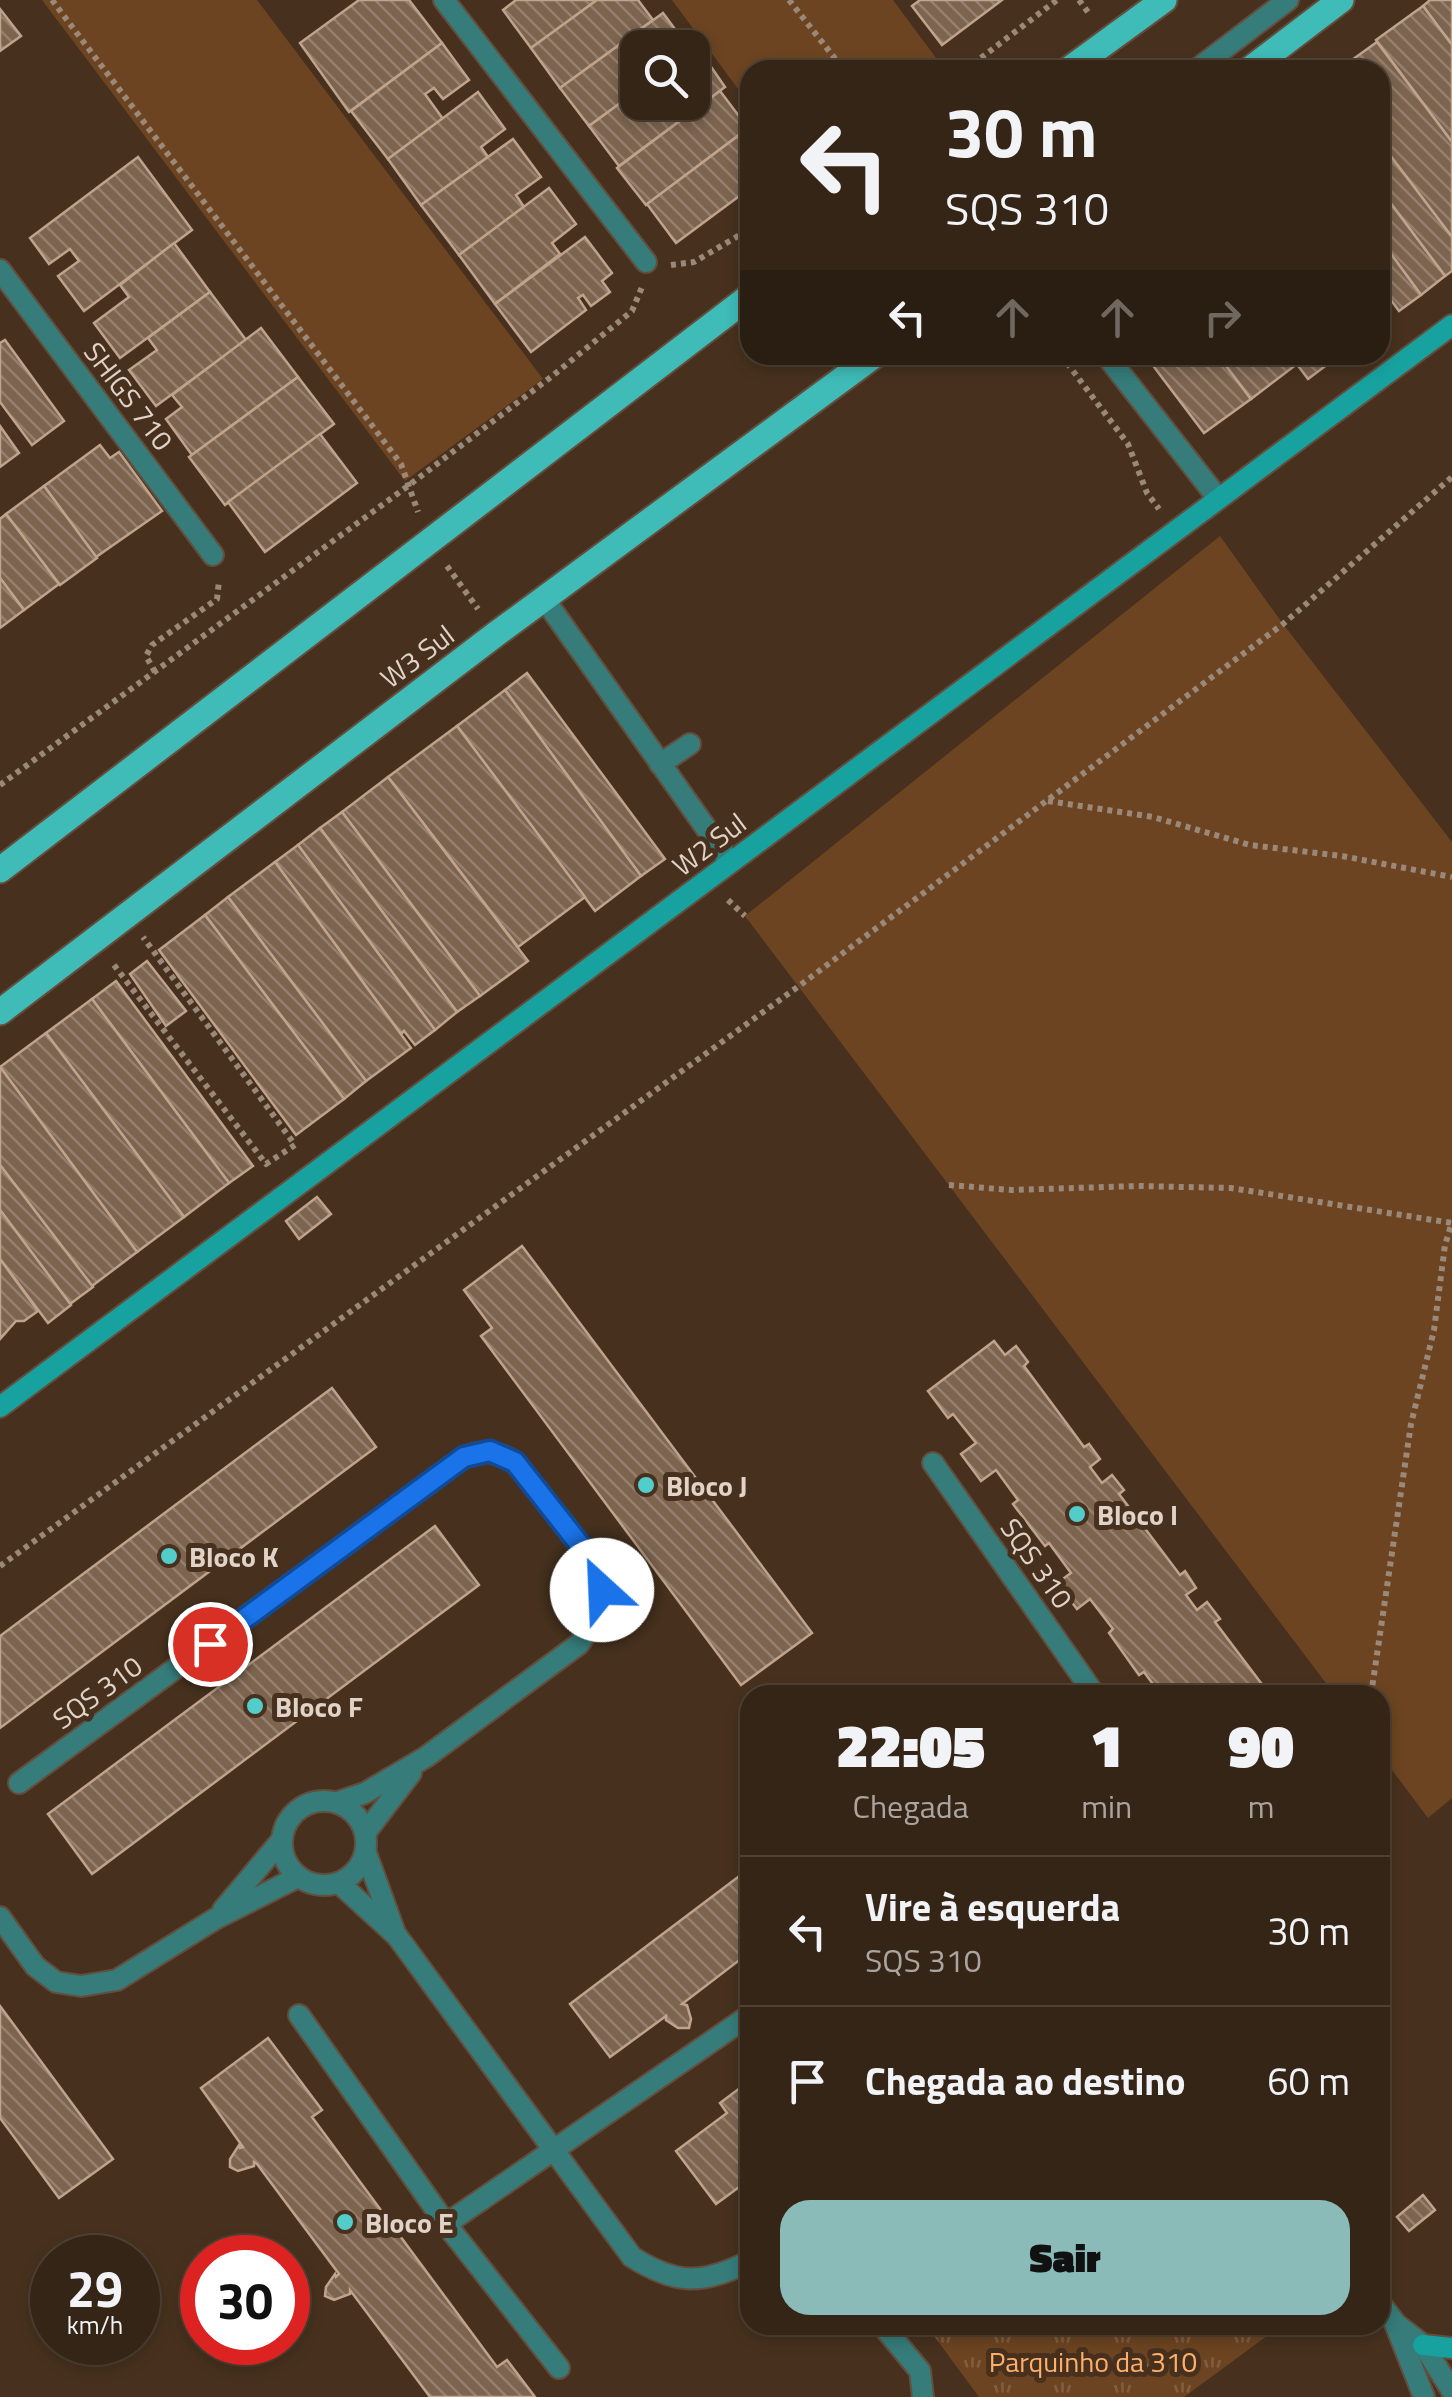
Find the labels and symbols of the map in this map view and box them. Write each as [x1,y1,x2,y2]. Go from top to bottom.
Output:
street label: SHIGS 710 [74,333,184,459]
street label: W3 Sul [371,614,463,698]
street label: W2 Sul [663,802,755,886]
place label: Bloco J [666,1464,747,1507]
marker: Bloco J [635,1474,657,1496]
place label: Bloco I [1097,1493,1178,1536]
marker: Bloco I [1066,1503,1088,1525]
street label: SQS 310 [990,1509,1084,1617]
place label: Bloco K [189,1535,279,1578]
position arrow [550,1538,654,1642]
marker: Bloco K [158,1545,180,1567]
pin [168,1602,253,1687]
street label: SQS 310 [43,1645,151,1739]
place label: Bloco F [275,1685,363,1728]
marker: Bloco F [244,1695,266,1717]
place label: Bloco E [365,2201,453,2244]
marker: Bloco E [334,2211,356,2233]
speed limit sign: 30 [180,2235,310,2365]
park label: Parquinho da 310 [989,2340,1197,2383]

